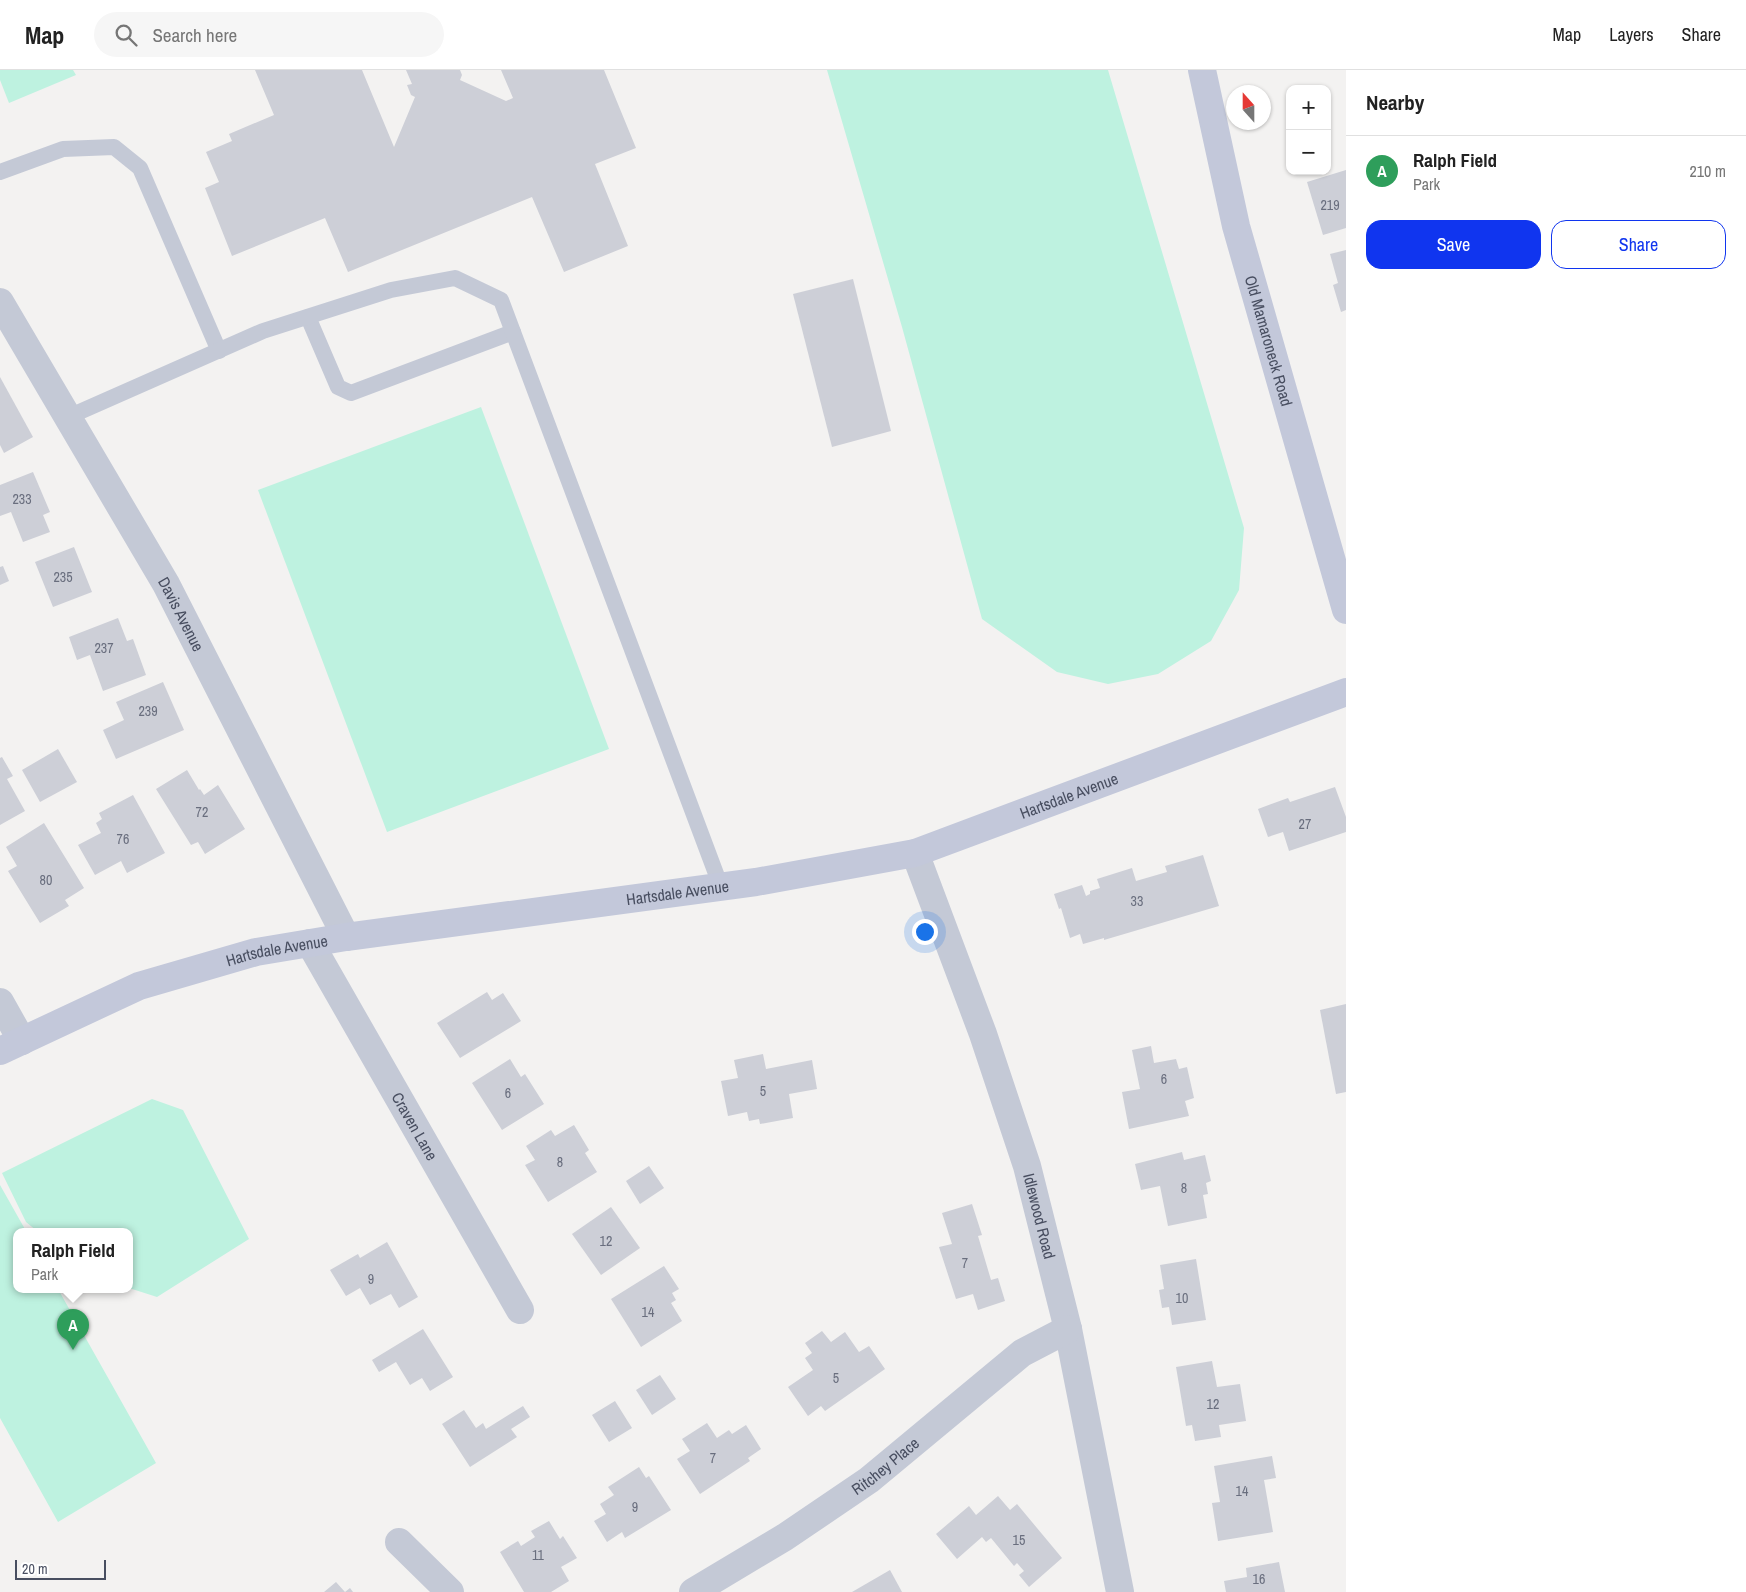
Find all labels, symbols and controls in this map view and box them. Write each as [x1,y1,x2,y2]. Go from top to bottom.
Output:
search box [94,12,444,57]
text: Map [25,19,64,51]
icon: search [112,21,140,49]
text: Search here [152,22,237,48]
text: Map [1553,22,1581,47]
text: Layers [1609,22,1654,47]
text: Share [1682,22,1721,47]
north arrow [1226,85,1271,130]
map controls [1286,85,1331,175]
button: + [1286,85,1331,130]
text: Nearby [1366,88,1424,117]
button: − [1286,130,1331,175]
text: Ralph Field [1413,147,1497,173]
text: A [1377,160,1387,182]
text: 210 m [1690,160,1726,182]
text: Park [1413,173,1440,195]
house number: 219 [1320,196,1340,214]
button: Save [1366,220,1541,269]
button: Share [1551,220,1726,269]
street label: Old Mamaroneck Road [1240,273,1298,409]
house number: 233 [12,490,32,508]
house number: 235 [53,568,73,586]
street label: Davis Avenue [153,573,209,655]
house number: 237 [94,639,114,657]
house number: 239 [138,702,158,720]
street label: Hartsdale Avenue [1017,767,1121,824]
house number: 72 [196,803,208,821]
house number: 27 [1299,815,1311,833]
house number: 76 [117,830,129,848]
house number: 80 [40,871,52,889]
street label: Hartsdale Avenue [625,875,730,910]
house number: 33 [1131,892,1143,910]
your location [912,919,938,945]
street label: Hartsdale Avenue [223,929,329,971]
house number: 6 [1161,1070,1167,1088]
house number: 5 [760,1082,766,1100]
house number: 6 [505,1084,511,1102]
street label: Craven Lane [387,1088,443,1164]
house number: 8 [557,1153,563,1171]
street label: Idlewood Road [1018,1171,1061,1261]
house number: 8 [1181,1179,1187,1197]
popup [13,1228,133,1293]
house number: 12 [600,1232,612,1250]
text: Ralph Field [31,1237,115,1263]
house number: 7 [962,1254,968,1272]
text: Park [31,1263,58,1285]
house number: 9 [368,1270,374,1288]
house number: 10 [1176,1289,1188,1307]
house number: 14 [642,1303,655,1321]
pin: A [57,1309,89,1350]
house number: 5 [833,1369,839,1387]
house number: 12 [1207,1395,1219,1413]
street label: Ritchey Place [847,1432,924,1500]
house number: 7 [710,1449,716,1467]
house number: 14 [1236,1482,1249,1500]
house number: 9 [632,1498,638,1516]
house number: 15 [1013,1531,1025,1549]
house number: 11 [532,1546,545,1564]
scale bar [15,1557,106,1580]
text: 20 m [22,1560,48,1578]
house number: 16 [1253,1570,1265,1588]

